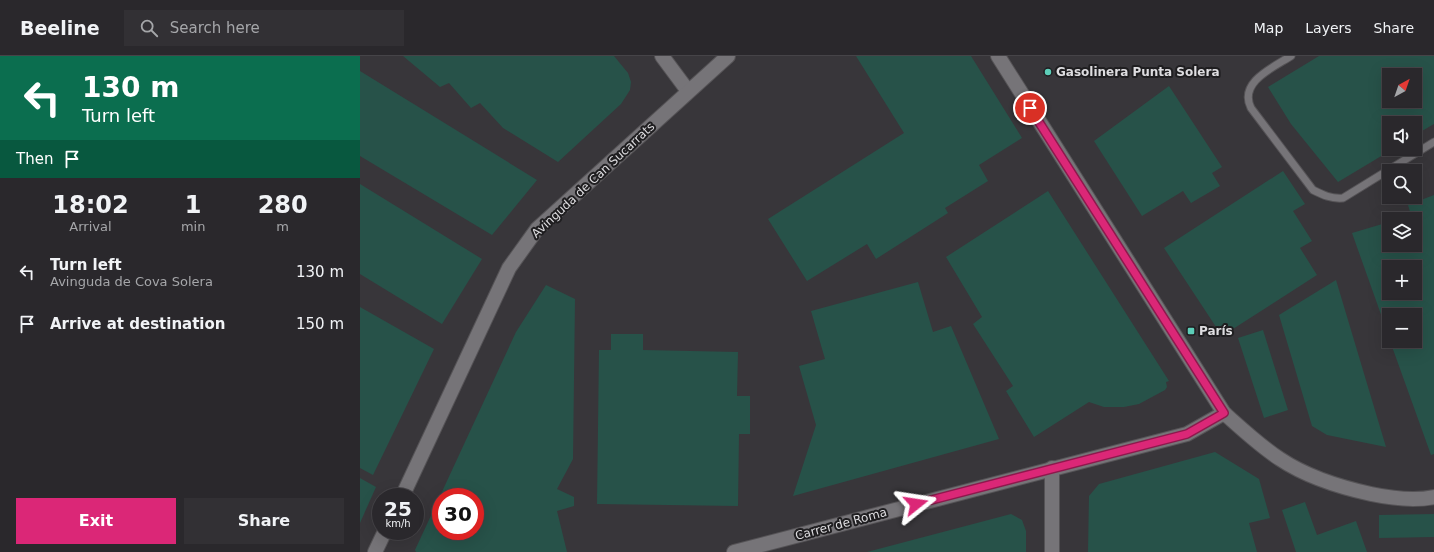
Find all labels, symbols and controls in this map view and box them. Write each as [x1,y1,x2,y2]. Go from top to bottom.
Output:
search box [124,10,404,46]
text: Beeline [20,17,100,39]
icon: search [138,17,160,39]
text: Search here [170,19,260,37]
text: Map [1254,20,1283,36]
text: Layers [1305,20,1352,36]
text: Share [1374,20,1414,36]
place label: Gasolinera Punta Solera [1056,65,1219,79]
marker: Gasolinera Punta Solera [1043,67,1053,77]
north arrow [1382,68,1422,108]
map controls [1382,68,1422,348]
text: 130 m [82,71,179,104]
icon: left [16,72,68,124]
pin [1013,91,1047,125]
icon: arrive [1019,97,1041,119]
text: Turn left [82,105,155,126]
button: sound [1382,116,1422,156]
street label: Avinguda de Can Sucarrats [529,119,657,241]
icon: arrive [61,148,83,170]
text: Then [16,150,53,168]
button: search [1382,164,1422,204]
text: 18:02 [52,191,129,219]
text: 1 [185,191,201,219]
text: 280 [258,191,308,219]
button: layers [1382,212,1422,252]
text: Arrival [69,219,112,234]
text: min [181,219,205,234]
text: m [276,219,289,234]
text: Turn left [50,256,122,274]
button: + [1382,260,1422,300]
icon: left [16,261,38,283]
text: 130 m [296,263,344,281]
text: Avinguda de Cova Solera [50,274,213,289]
button: − [1382,308,1422,348]
icon: arrive [16,313,38,335]
text: Arrive at destination [50,315,225,333]
text: 150 m [296,315,344,333]
place label: París [1199,324,1233,338]
marker: París [1186,326,1196,336]
position arrow [895,483,937,525]
speed limit sign: 30 [432,488,484,540]
text: 25 [384,497,412,521]
button: Exit [16,498,176,544]
button: Share [184,498,344,544]
street label: Carrer de Roma [794,505,888,543]
text: km/h [385,518,411,529]

